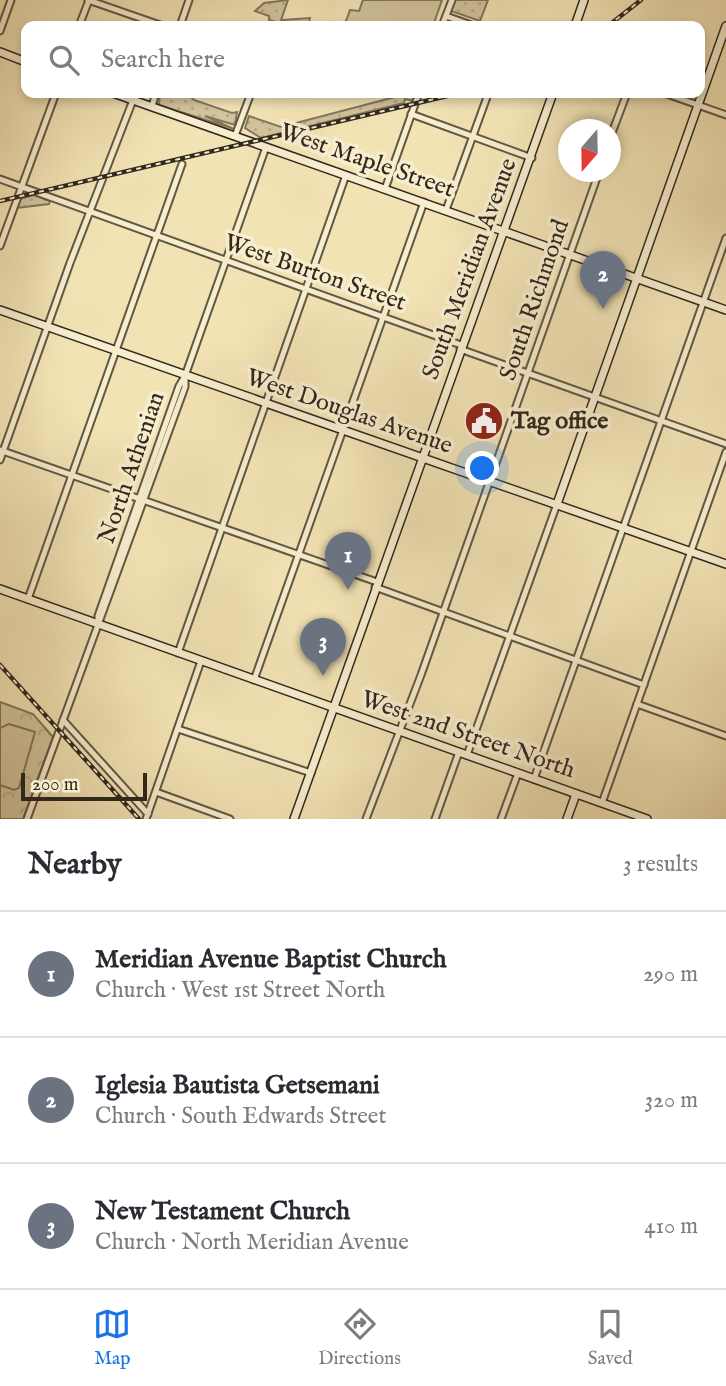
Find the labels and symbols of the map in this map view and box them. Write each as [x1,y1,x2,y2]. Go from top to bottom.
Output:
street label: West Maple Street [276,117,458,205]
north arrow [558,119,621,182]
street label: South Meridian Avenue [416,154,524,384]
street label: South Richmond [493,215,577,385]
street label: West Burton Street [220,227,410,319]
pin: 2 [580,251,626,309]
street label: West Douglas Avenue [242,362,456,462]
street label: North Athenian [92,388,173,548]
public building icon: Tag office [463,400,505,442]
place label: Tag office [510,406,608,437]
your location [465,451,499,485]
pin: 1 [325,532,371,590]
pin: 3 [300,618,346,676]
street label: West 2nd Street North [357,684,579,786]
scale bar [21,770,147,802]

